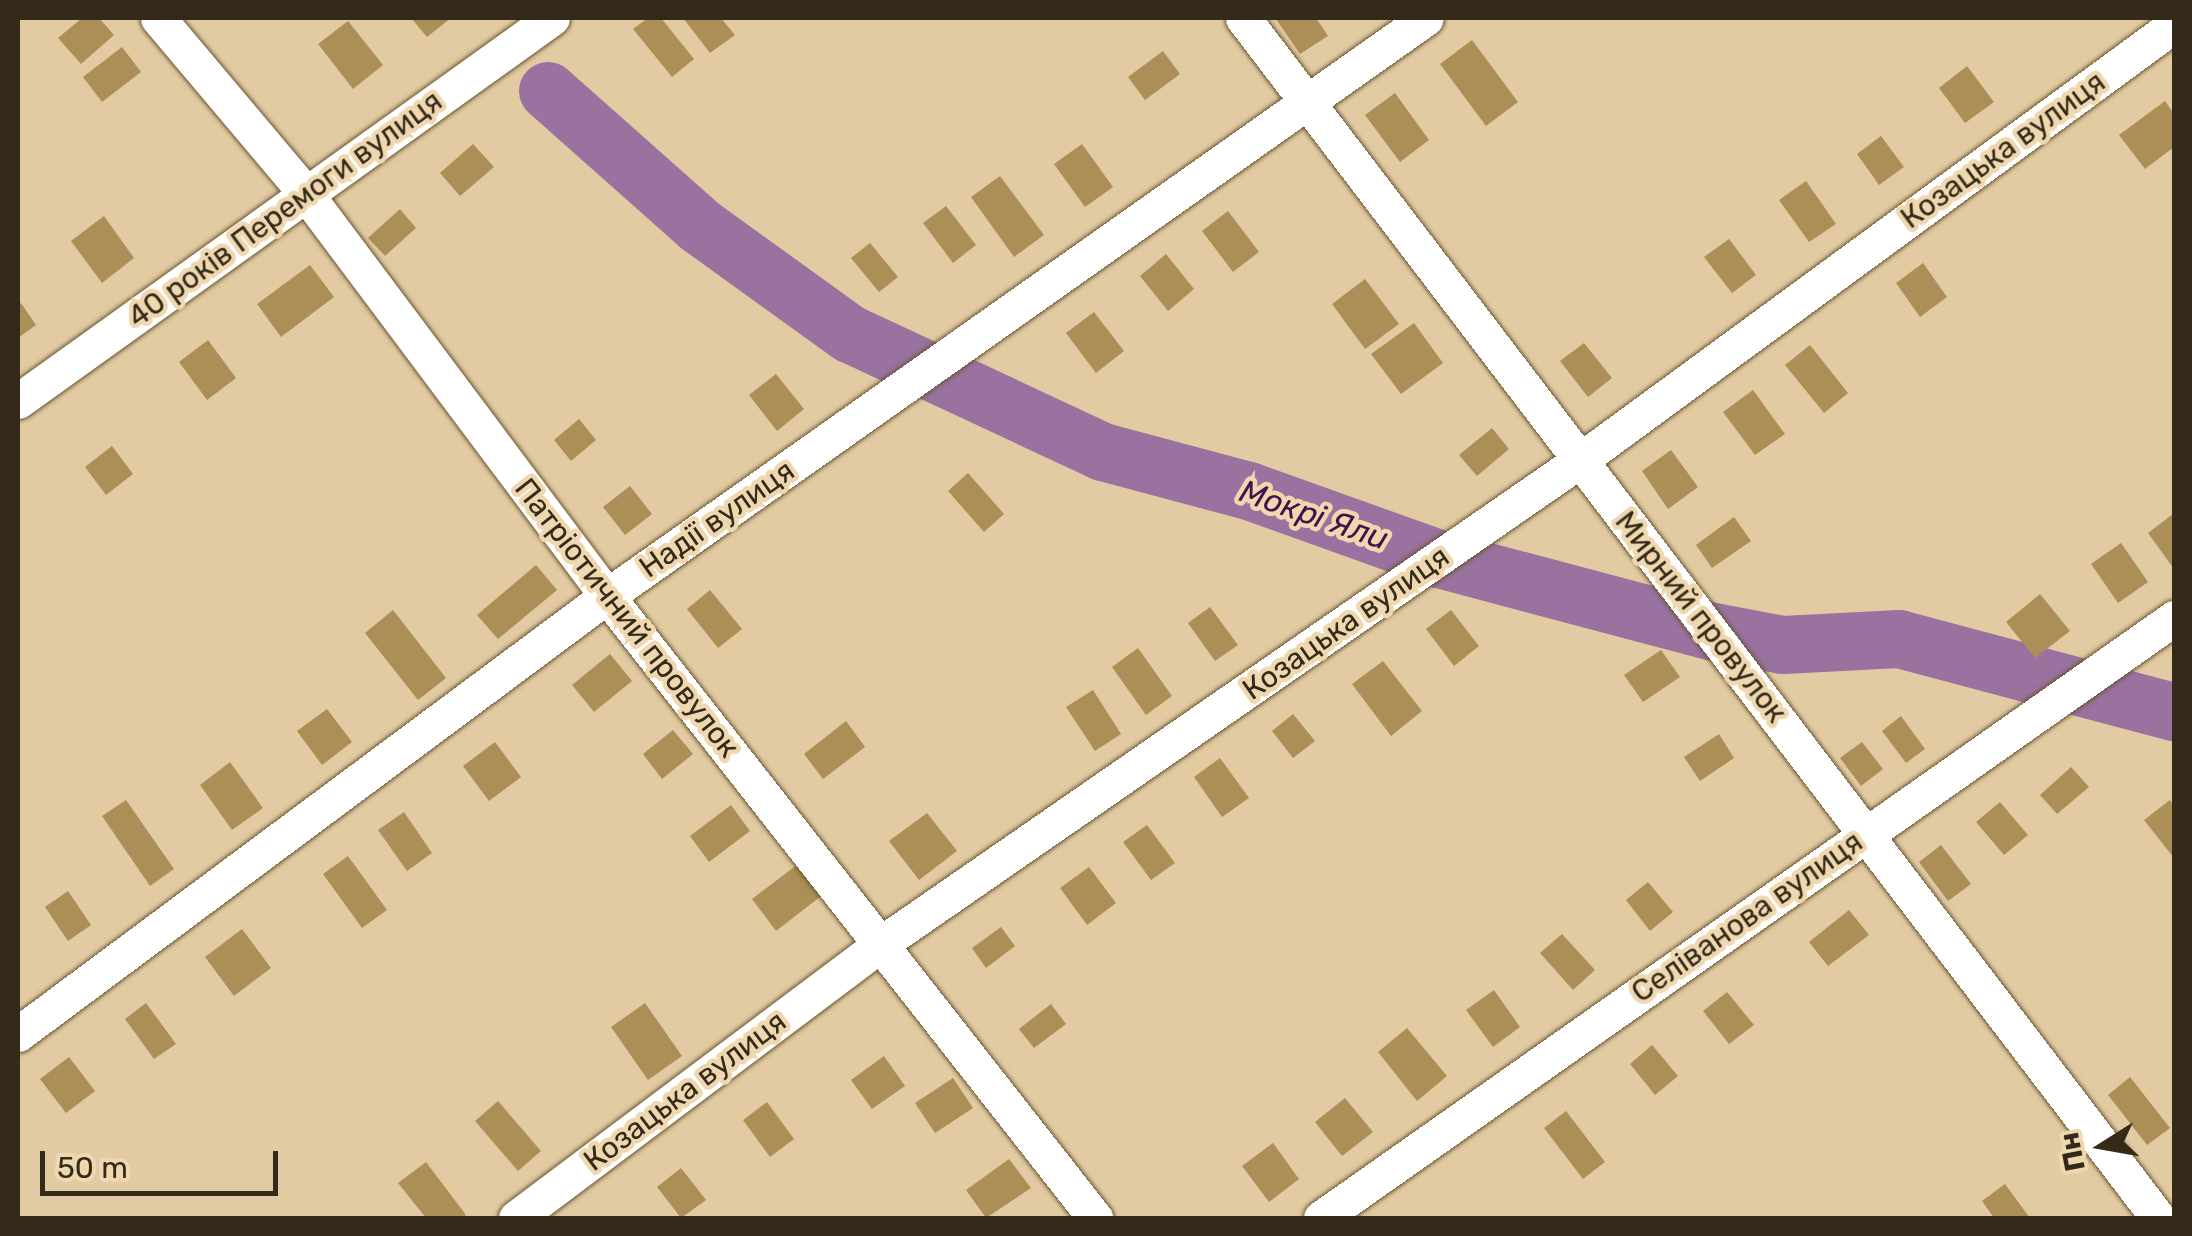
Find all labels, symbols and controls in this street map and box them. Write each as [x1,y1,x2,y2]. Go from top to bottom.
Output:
street label: Козацька вулиця [1894,64,2112,236]
street label: 40 років Перемоги вулиця [121,83,449,335]
street label: Надії вулиця [633,452,801,586]
street label: Патріотичний провулок [507,471,747,765]
water label: Мокрі Яли [1235,472,1393,558]
street label: Мирний провулок [1607,504,1795,730]
street label: Козацька вулиця [1236,538,1456,708]
street label: Селіванова вулиця [1625,824,1869,1010]
street label: Козацька вулиця [577,1003,793,1179]
north arrow [2052,1096,2152,1196]
text: Пн [2052,1130,2092,1174]
scale bar [45,1131,282,1193]
text: 50 m [57,1150,128,1186]

